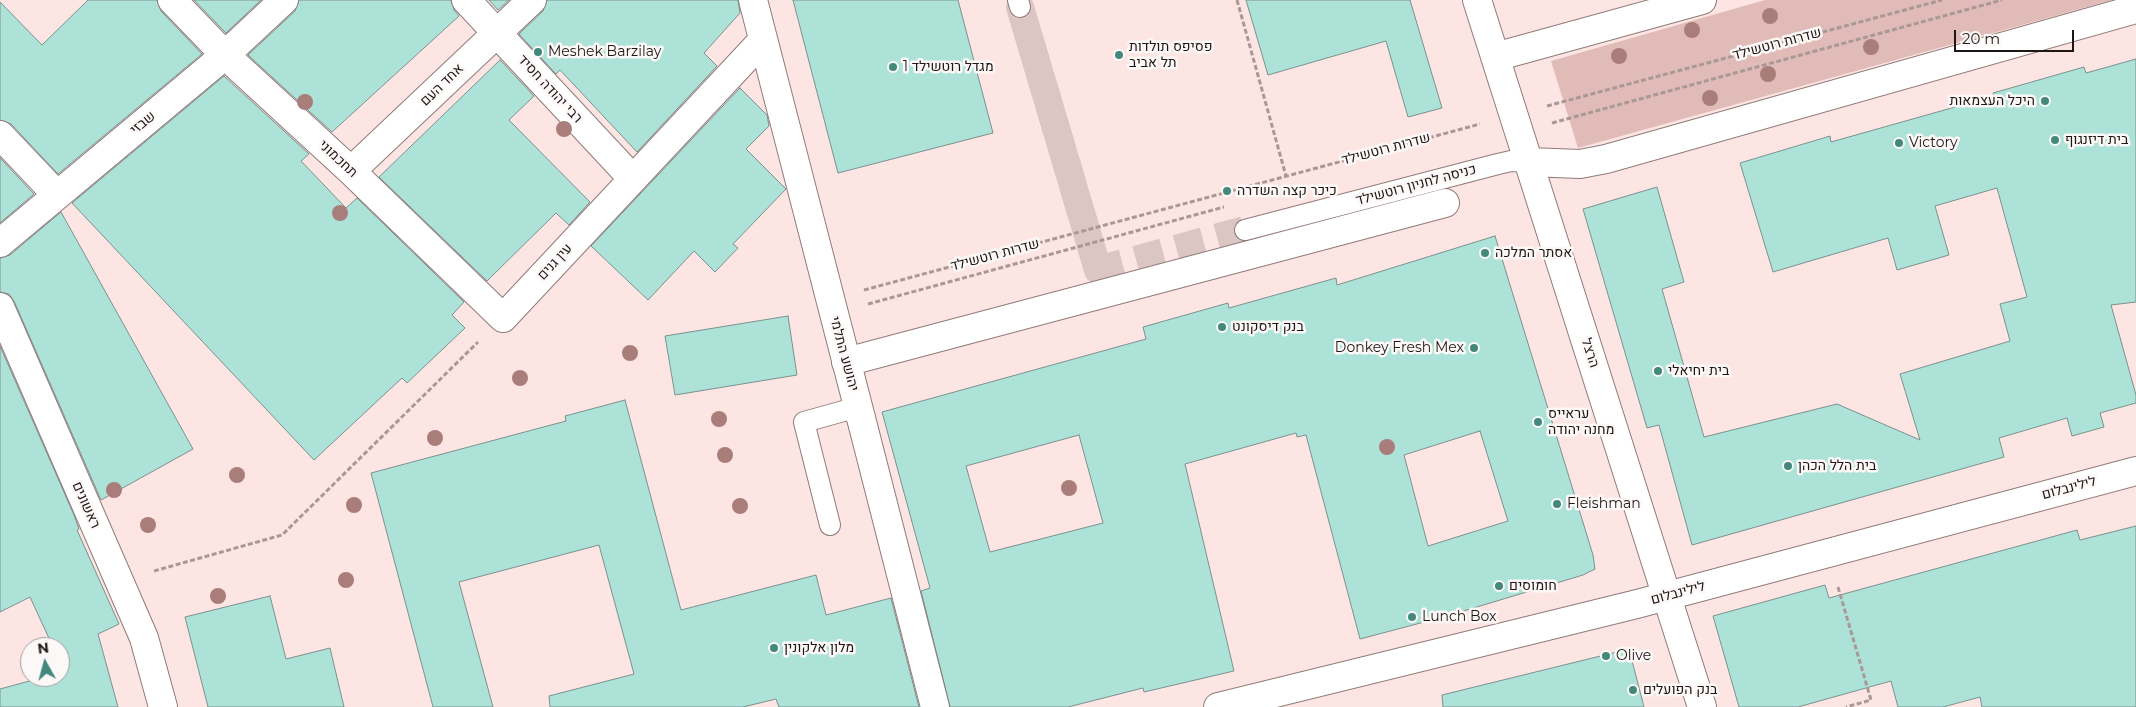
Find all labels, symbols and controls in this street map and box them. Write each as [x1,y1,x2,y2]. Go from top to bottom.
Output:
scale bar [1956,20,2076,52]
street label: שדרות רוטשילד [1731,24,1823,64]
text: 20 m [1962,29,2000,48]
place label: פסיפס תולדות תל אביב [1129,39,1213,72]
place label: Meshek Barzilay [548,44,661,60]
marker: Meshek Barzilay [532,46,544,58]
marker: פסיפס תולדות תל אביב [1113,49,1125,61]
street label: רבי יהודה חסיד [514,52,586,126]
place label: מגדל רוטשילד 1 [903,59,994,75]
street label: אחד העם [417,60,467,110]
marker: מגדל רוטשילד 1 [887,61,899,73]
place label: היכל העצמאות [1949,93,2035,109]
marker: היכל העצמאות [2039,95,2051,107]
street label: שבזי [127,108,159,138]
street label: שדרות רוטשילד [1340,129,1432,169]
place label: בית דיזנגוף [2065,132,2128,148]
marker: בית דיזנגוף [2049,134,2061,146]
place label: Victory [1909,135,1958,151]
street label: תחכמוני [315,137,361,181]
marker: Victory [1893,137,1905,149]
street label: כניסה לחניון רוטשילד [1354,161,1478,209]
place label: כיכר קצה השדרה [1237,183,1337,199]
marker: כיכר קצה השדרה [1221,185,1233,197]
street label: שדרות רוטשילד [949,235,1041,275]
street label: עין גנים [534,240,576,284]
place label: אסתר המלכה [1495,245,1572,261]
marker: אסתר המלכה [1479,247,1491,259]
street label: יהושע התלמי [826,315,862,393]
place label: בנק דיסקונט [1232,319,1304,335]
marker: בנק דיסקונט [1216,321,1228,333]
street label: הרצל [1577,336,1603,370]
place label: Donkey Fresh Mex [1335,340,1464,356]
marker: Donkey Fresh Mex [1468,342,1480,354]
place label: בית יחיאלי [1668,363,1729,379]
marker: בית יחיאלי [1652,365,1664,377]
place label: עראייס מחנה יהודה [1548,406,1614,438]
marker: עראייס מחנה יהודה [1532,416,1544,428]
place label: בית הלל הכהן [1798,458,1876,474]
marker: בית הלל הכהן [1782,460,1794,472]
street label: לילינבלום [2040,473,2098,503]
street label: ראשונים [68,479,104,531]
place label: Fleishman [1567,496,1641,512]
marker: Fleishman [1551,498,1563,510]
place label: חומוסים [1509,578,1557,594]
street label: לילינבלום [1649,578,1707,608]
marker: חומוסים [1493,580,1505,592]
place label: Lunch Box [1422,609,1496,625]
marker: Lunch Box [1406,611,1418,623]
north arrow [20,637,70,687]
text: N [37,638,50,658]
place label: מלון אלקונין [784,640,854,656]
marker: מלון אלקונין [768,642,780,654]
place label: Olive [1616,648,1651,664]
marker: Olive [1600,650,1612,662]
place label: בנק הפועלים [1643,682,1717,698]
marker: בנק הפועלים [1627,684,1639,696]

